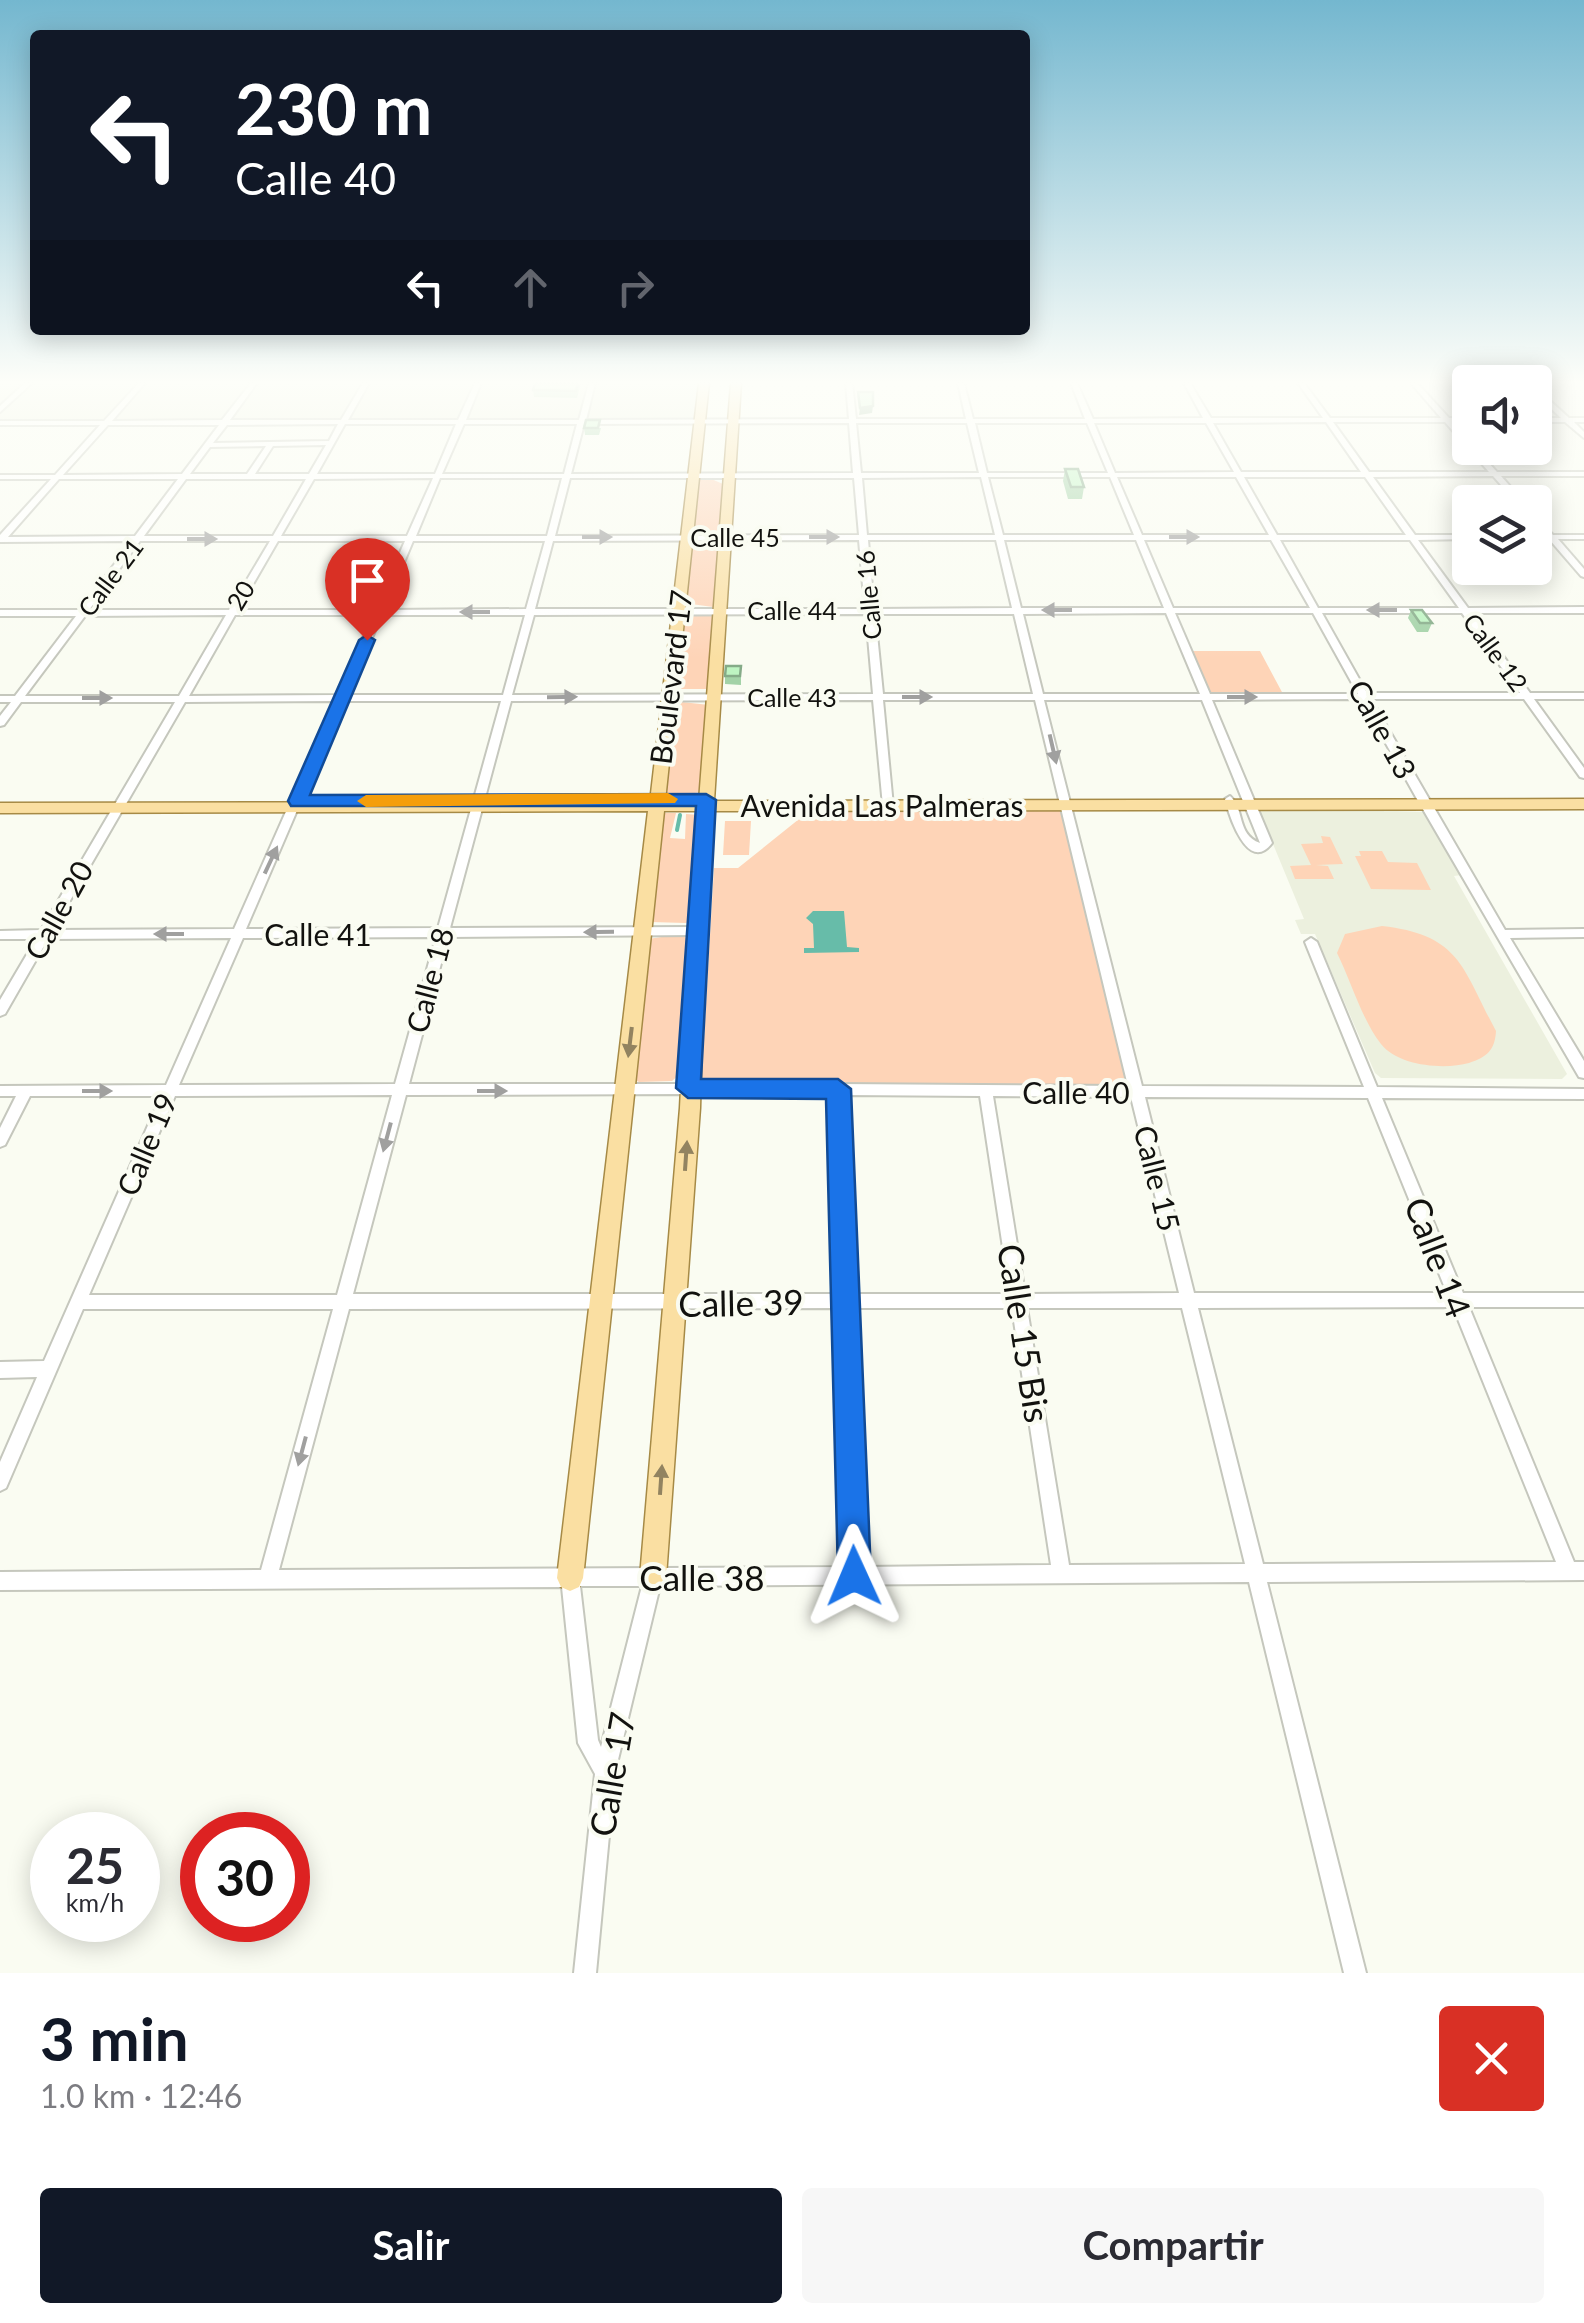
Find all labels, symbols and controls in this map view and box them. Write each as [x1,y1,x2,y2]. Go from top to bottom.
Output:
text: 230 m [235,66,432,150]
icon: left [70,70,200,200]
text: Calle 40 [235,151,396,205]
icon: left [398,260,453,315]
icon: ahead [503,260,558,315]
icon: right [608,260,663,315]
map controls [1452,365,1552,585]
button: sound [1452,365,1552,465]
button: layers [1452,485,1552,585]
street label: Calle 45 [690,522,780,552]
one-way arrow [582,529,614,545]
one-way arrow [808,529,840,545]
one-way arrow [1168,529,1200,545]
one-way arrow [187,531,219,547]
street label: Calle 21 [71,532,149,622]
pin [325,538,410,641]
street label: Calle 16 [849,549,887,641]
icon: arrive [340,553,395,608]
street label: 20 [220,575,260,615]
street label: Boulevard 17 [641,588,699,766]
street label: Calle 44 [747,595,837,625]
one-way arrow [1040,602,1072,618]
one-way arrow [1365,602,1397,618]
one-way arrow [459,604,491,620]
street label: Calle 12 [1458,607,1534,697]
street label: Calle 13 [1341,673,1425,785]
street label: Calle 43 [747,682,837,712]
one-way arrow [547,689,579,705]
one-way arrow [901,689,933,705]
one-way arrow [1226,689,1258,705]
one-way arrow [82,690,114,706]
one-way arrow [1046,734,1061,765]
street label: Avenida Las Palmeras [741,787,1023,823]
one-way arrow [262,845,279,874]
street label: Calle 20 [16,854,100,966]
street label: Calle 41 [264,916,372,952]
street label: Calle 18 [398,923,460,1037]
one-way arrow [583,924,615,940]
one-way arrow [153,926,185,942]
one-way arrow [622,1027,638,1058]
street label: Calle 40 [1022,1074,1130,1110]
one-way arrow [82,1083,114,1099]
one-way arrow [477,1083,509,1099]
street label: Calle 19 [108,1088,184,1200]
one-way arrow [378,1122,394,1153]
street label: Calle 15 [1128,1122,1188,1234]
one-way arrow [679,1140,695,1171]
street label: Calle 14 [1397,1191,1481,1323]
street label: Calle 15 Bis [990,1241,1060,1425]
street label: Calle 39 [678,1280,804,1324]
one-way arrow [294,1436,310,1467]
one-way arrow [653,1464,669,1495]
position arrow [802,1524,906,1628]
street label: Calle 38 [639,1556,765,1598]
street label: Calle 17 [579,1709,643,1839]
speed limit sign: 30 [180,1812,310,1942]
text: 25 [66,1835,124,1895]
text: km/h [66,1887,124,1917]
text: 3 min [40,2002,189,2074]
button: close [1439,2006,1544,2111]
text: 1.0 km · 12:46 [40,2076,242,2115]
button: Salir [40,2188,782,2303]
button: Compartir [802,2188,1544,2303]

